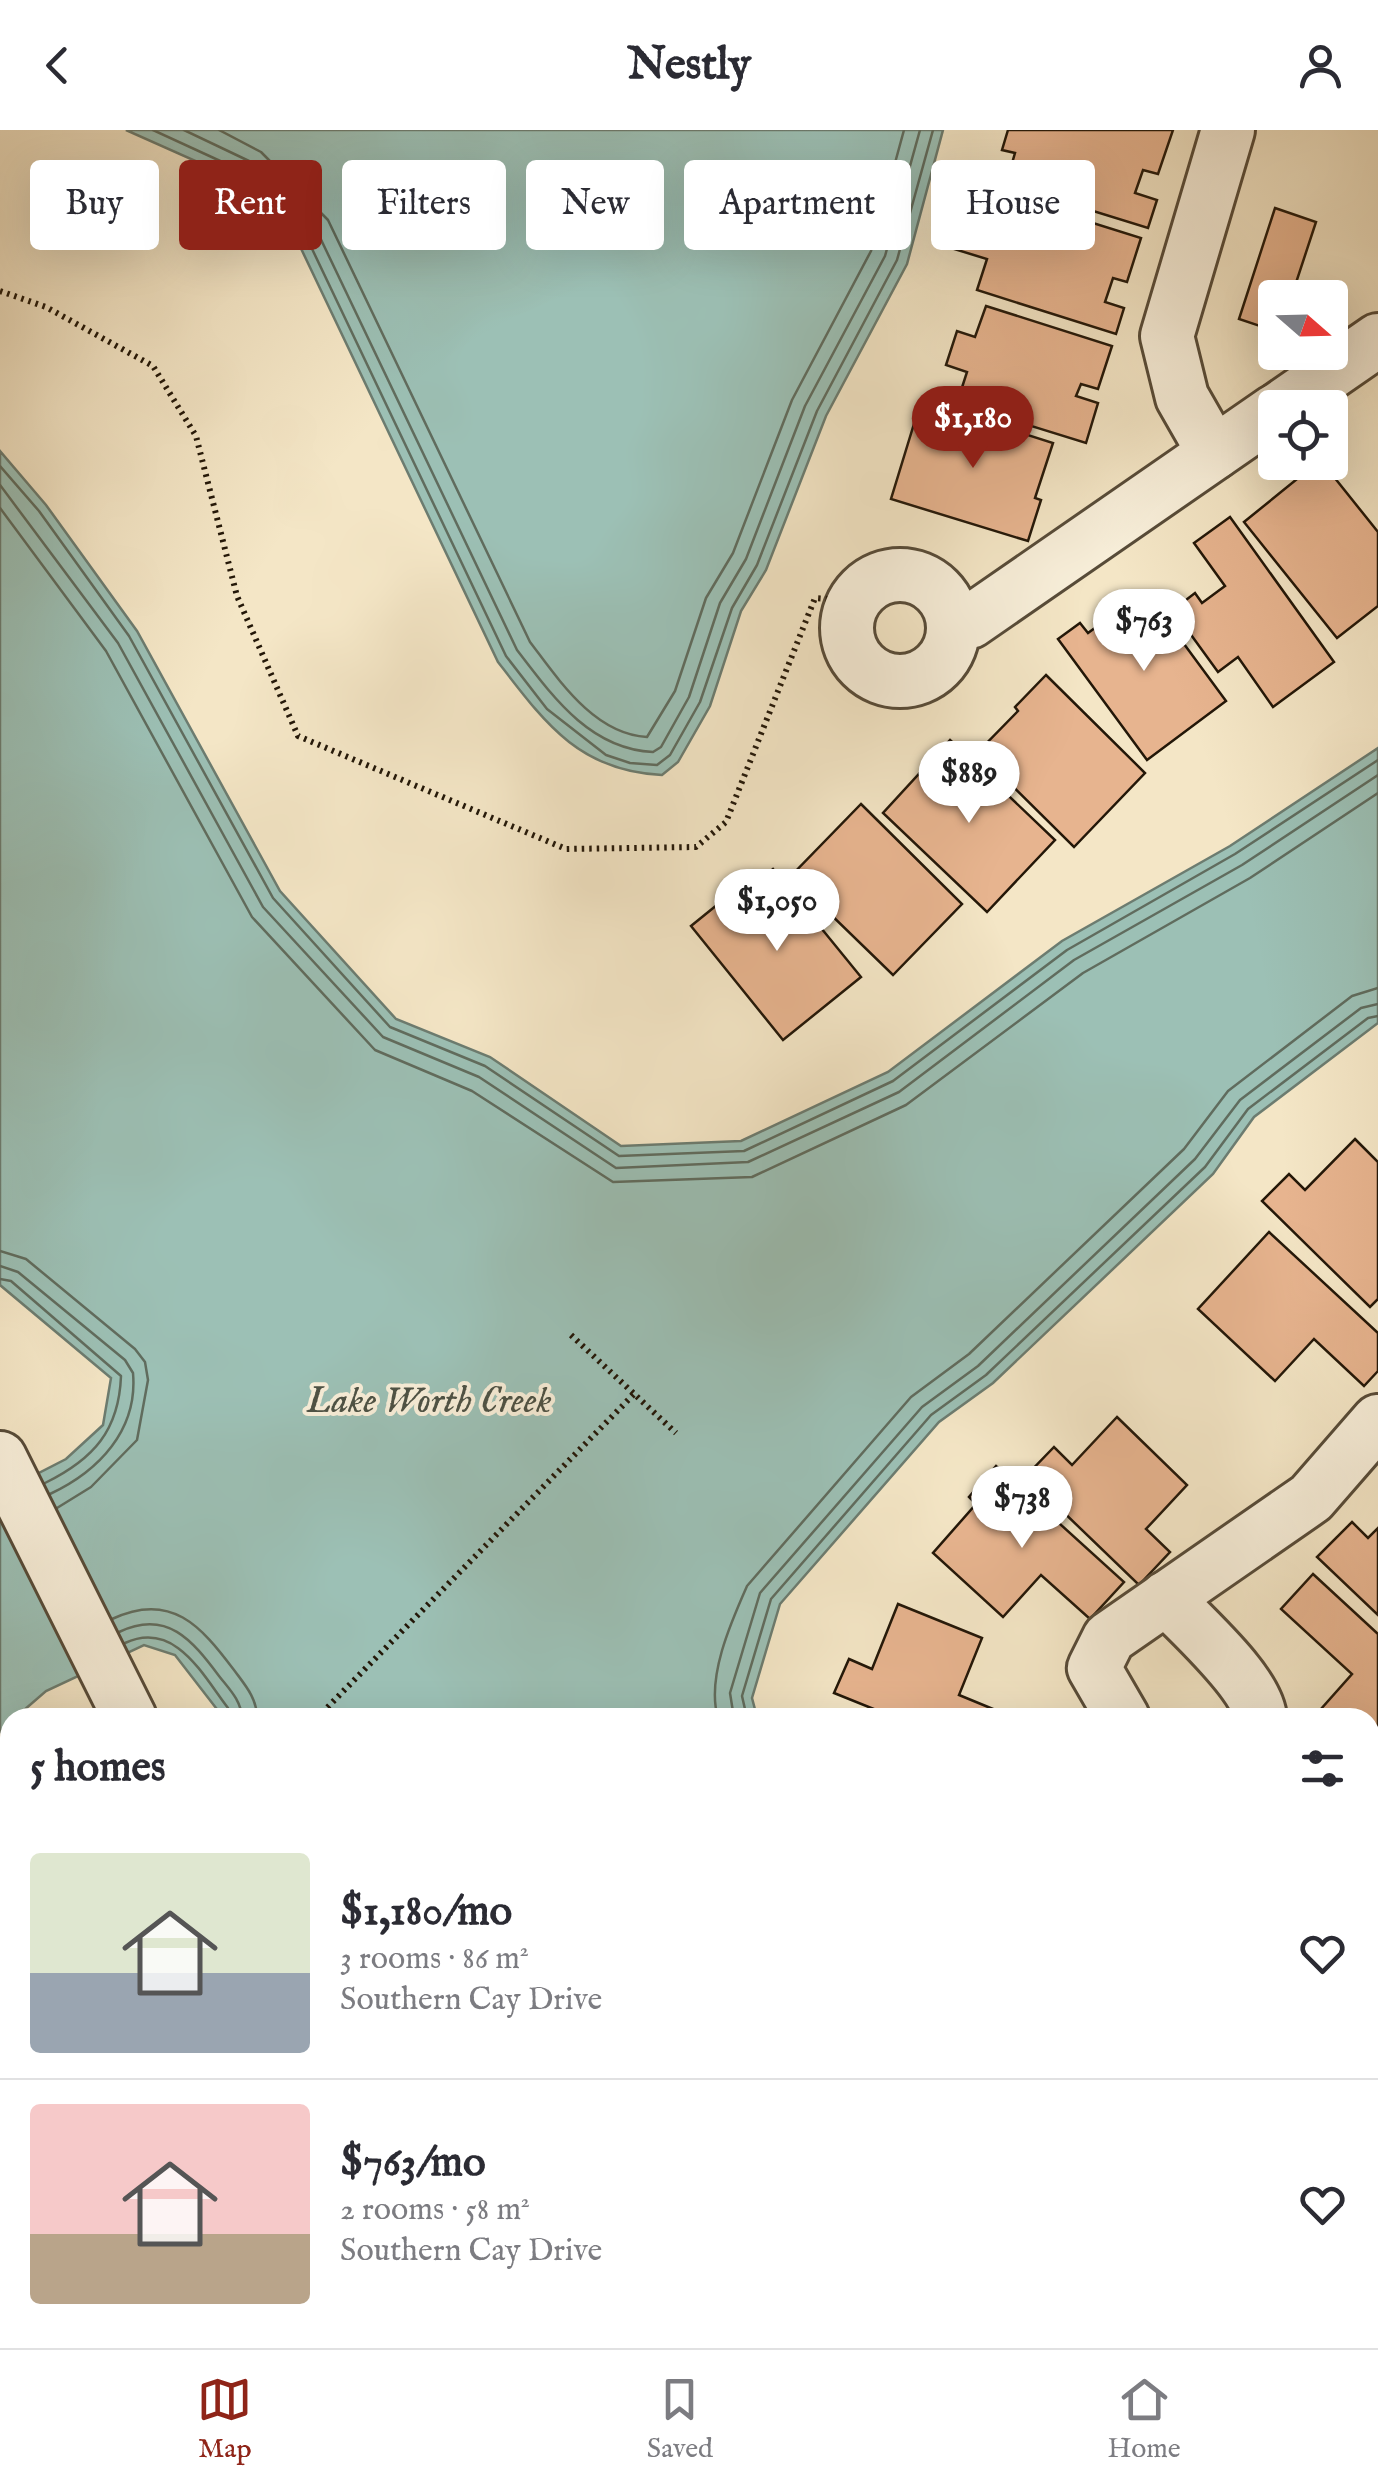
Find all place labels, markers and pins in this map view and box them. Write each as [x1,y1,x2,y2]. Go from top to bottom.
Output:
pin: $1,180 [892,386,1054,471]
pin: $763 [1085,589,1203,674]
pin: $889 [910,741,1028,826]
pin: $1,050 [696,869,858,954]
pin: $738 [963,1466,1081,1551]

